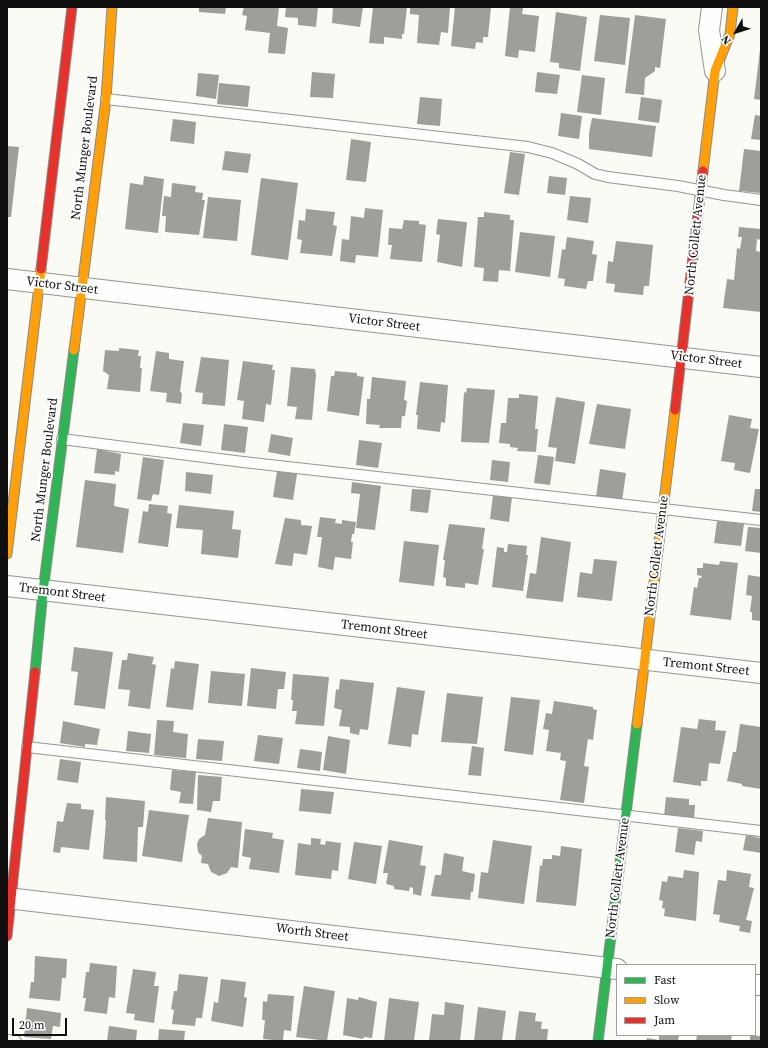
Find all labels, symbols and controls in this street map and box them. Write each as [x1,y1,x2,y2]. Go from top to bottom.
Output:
north arrow [716,12,756,52]
text: N [718,32,735,48]
street label: North Munger Boulevard [68,75,102,221]
street label: North Collett Avenue [682,174,710,296]
street label: Victor Street [25,274,99,298]
street label: Victor Street [347,311,421,335]
street label: Victor Street [669,348,743,372]
street label: North Munger Boulevard [28,397,62,543]
street label: North Collett Avenue [642,495,672,617]
street label: Tremont Street [18,580,106,606]
street label: Tremont Street [340,617,428,643]
street label: Tremont Street [662,655,750,679]
street label: North Collett Avenue [603,817,633,939]
street label: Worth Street [275,921,349,945]
legend [616,964,756,1036]
text: Fast [654,972,676,988]
text: Slow [654,992,679,1008]
scale bar [14,1010,69,1036]
text: Jam [654,1012,675,1028]
text: 20 m [19,1017,45,1033]

